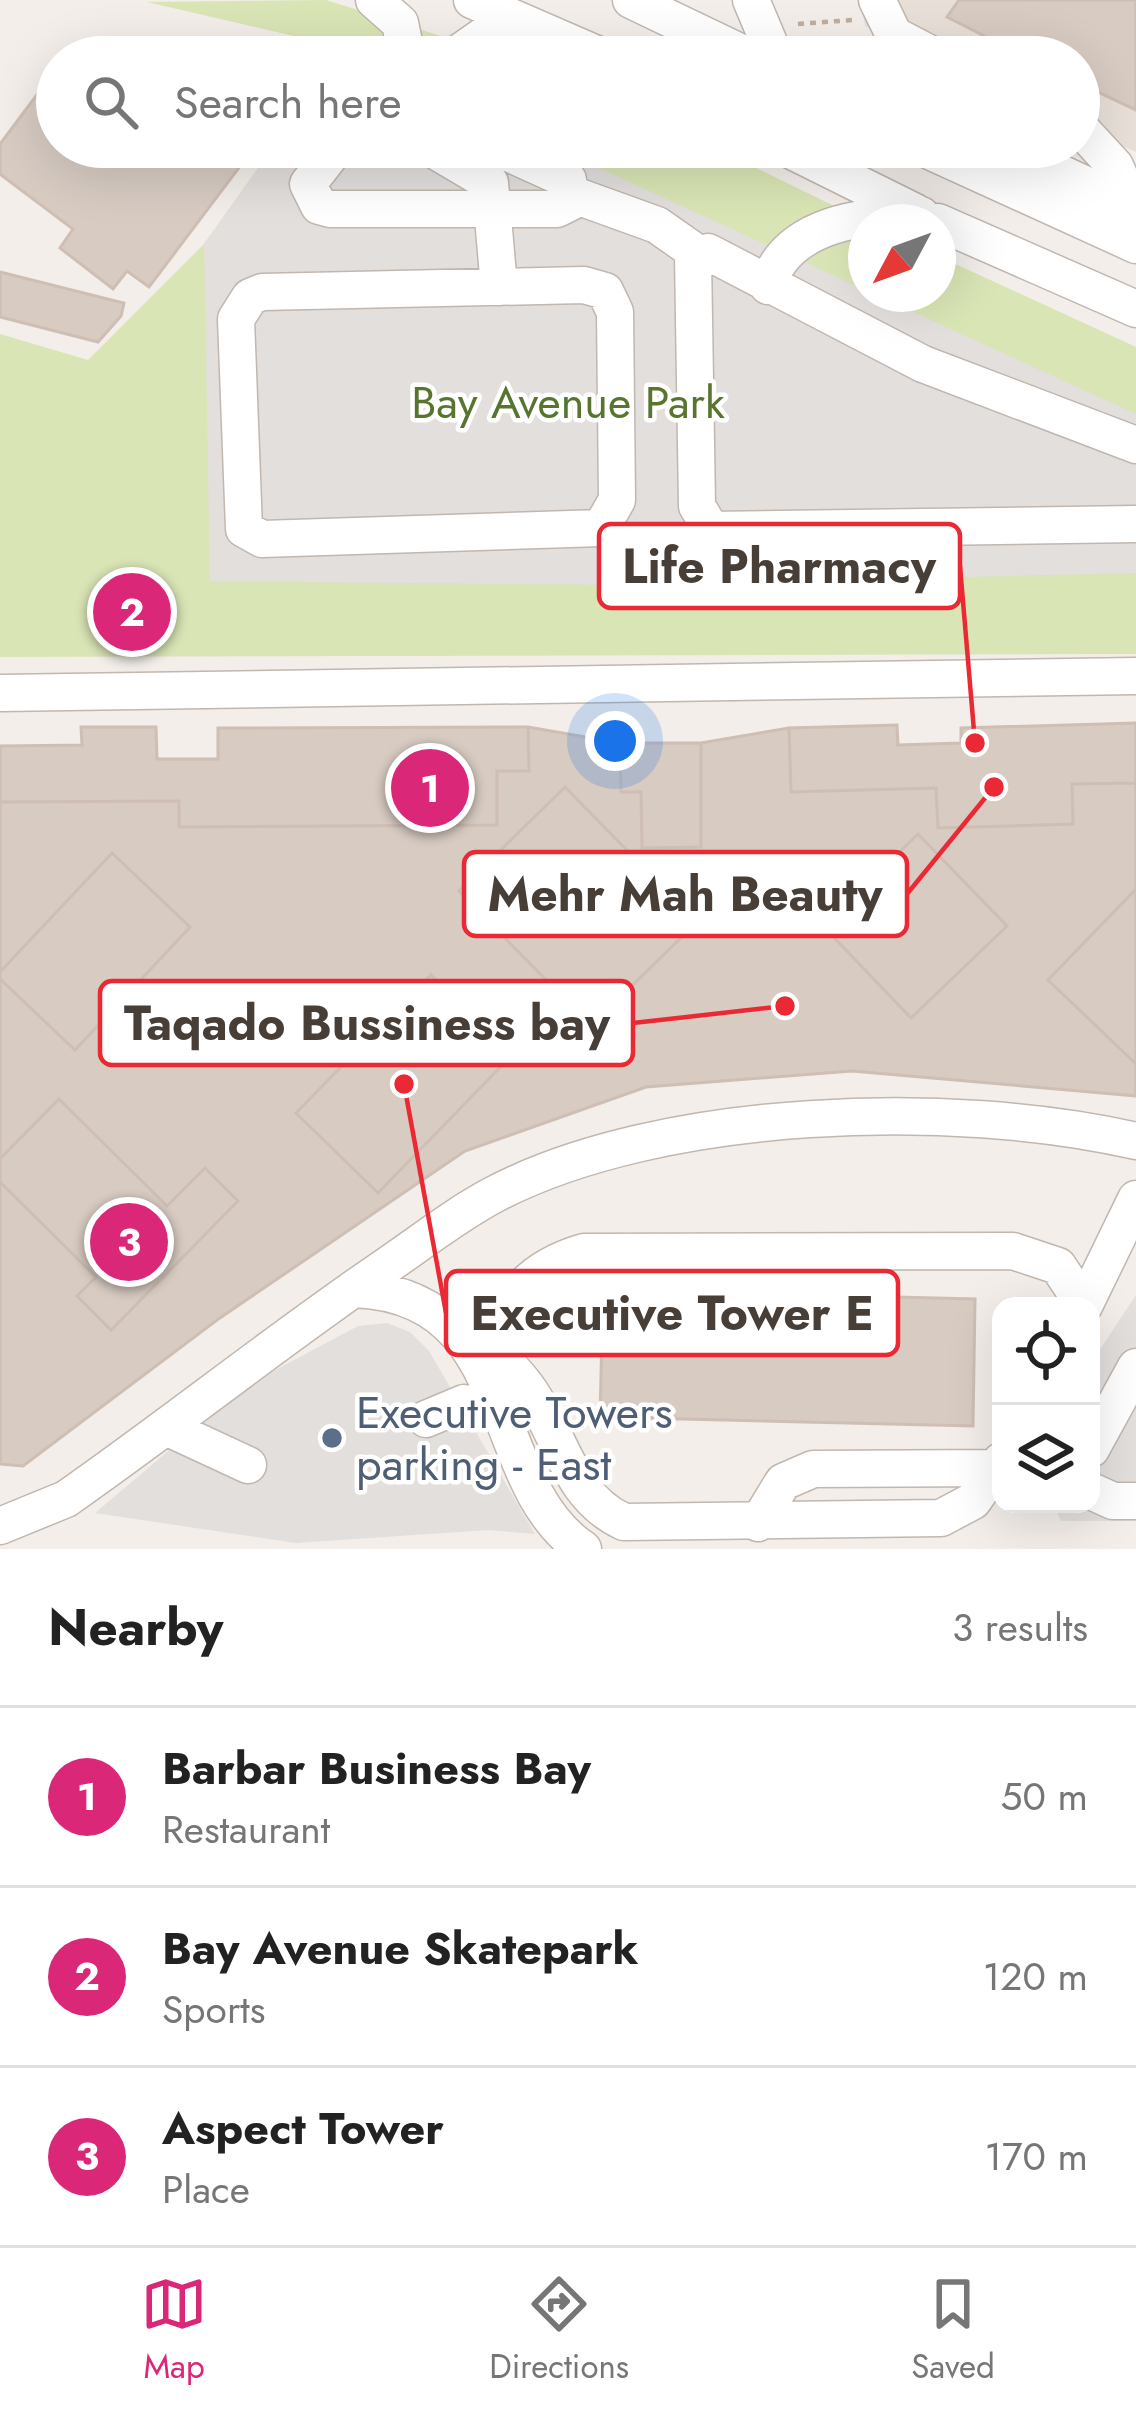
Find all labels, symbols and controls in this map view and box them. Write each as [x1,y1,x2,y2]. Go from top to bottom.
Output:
search box [36,36,1100,168]
icon: search [78,69,144,135]
text: Search here [174,70,402,135]
north arrow [848,204,956,312]
park label: Bay Avenue Park [411,370,725,435]
callout: Life Pharmacy [599,524,960,608]
text: Life Pharmacy [622,532,937,601]
pin: 2 [93,567,171,657]
your location [585,711,645,771]
pin: 1 [391,743,469,833]
callout: Mehr Mah Beauty [464,852,907,936]
text: Mehr Mah Beauty [487,860,884,929]
callout: Taqado Bussiness bay [100,981,633,1065]
text: Taqado Bussiness bay [124,989,611,1058]
pin: 3 [90,1197,168,1287]
callout: Executive Tower E [446,1271,898,1355]
text: Executive Tower E [470,1279,874,1348]
map controls [992,1297,1100,1513]
button: locate [992,1297,1100,1405]
place label: Executive Towers parking - East [356,1380,673,1497]
button: layers [992,1405,1100,1513]
marker: Executive Towers parking - East [319,1425,345,1451]
text: Nearby [48,1590,223,1664]
text: 3 results [952,1599,1088,1656]
text: Barbar Business Bay [162,1736,591,1801]
text: 1 [77,1768,97,1825]
text: 50 m [1000,1768,1088,1825]
text: Restaurant [162,1801,330,1858]
text: Bay Avenue Skatepark [162,1916,638,1981]
text: 2 [74,1948,100,2005]
text: 120 m [983,1948,1088,2005]
text: Sports [162,1981,265,2038]
text: Aspect Tower [162,2096,444,2161]
text: 3 [75,2128,99,2185]
text: 170 m [984,2128,1088,2185]
text: Place [162,2161,250,2218]
tab: Map [141,2271,207,2390]
tab: Directions [489,2271,629,2390]
tab: Saved [911,2271,995,2390]

